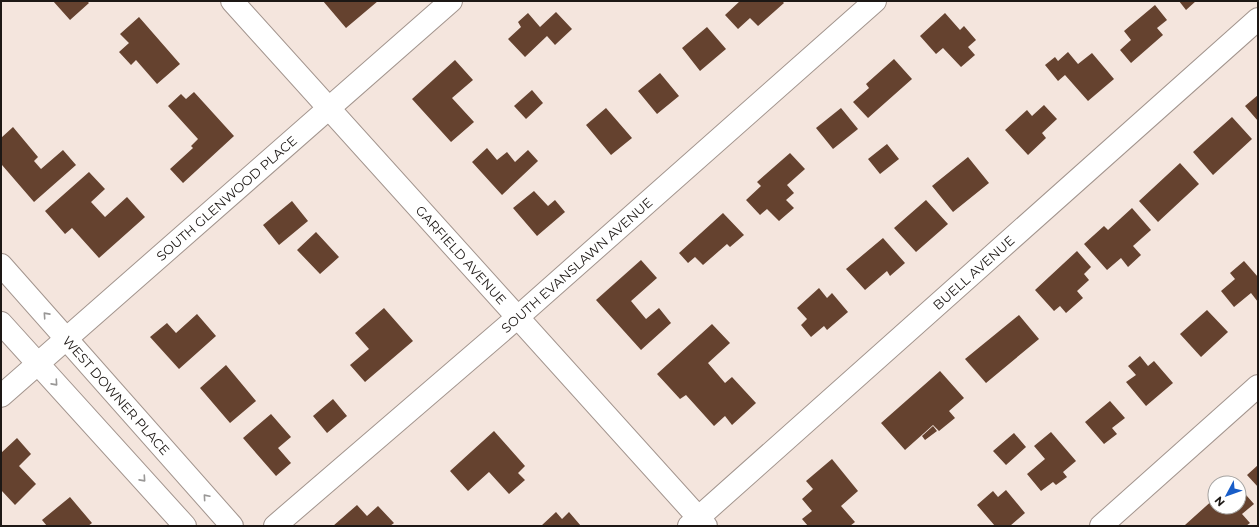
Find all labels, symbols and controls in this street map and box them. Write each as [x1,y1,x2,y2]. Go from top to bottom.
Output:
street label: SOUTH GLENWOOD PLACE [153,132,300,264]
street label: SOUTH EVANSLAWN AVENUE [498,194,656,336]
street label: GARFIELD AVENUE [413,202,510,308]
street label: BUELL AVENUE [929,232,1017,313]
one-way arrow [43,313,50,320]
street label: WEST DOWNER PLACE [59,333,173,458]
one-way arrow [51,378,58,385]
one-way arrow [138,474,146,482]
north arrow [1207,475,1247,515]
one-way arrow [204,494,211,501]
text: N [1211,494,1228,510]

